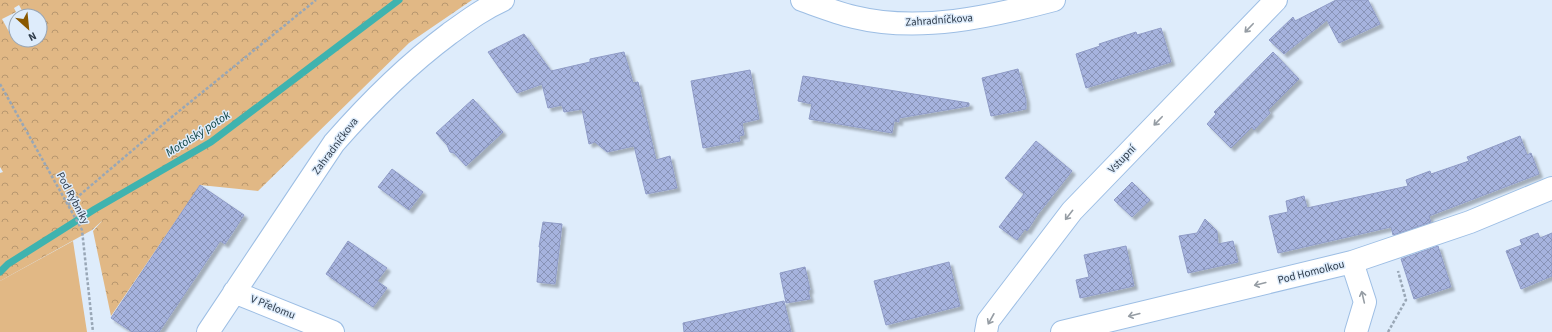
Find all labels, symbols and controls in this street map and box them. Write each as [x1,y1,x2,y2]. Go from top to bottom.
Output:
north arrow [8,8,48,48]
street label: Zahradníčkova [905,10,973,30]
one-way arrow [1244,23,1254,33]
text: N [26,28,39,45]
water label: Motolský potok [162,107,234,161]
street label: Zahradníčkova [309,114,361,178]
one-way arrow [1154,116,1163,126]
street label: Vstupní [1105,141,1140,177]
street label: Pod Rybníky [53,169,93,227]
one-way arrow [1064,210,1073,221]
street label: Pod Homolkou [1276,256,1346,288]
one-way arrow [1254,281,1267,289]
street label: V Přelomu [248,291,298,323]
one-way arrow [1358,291,1366,304]
one-way arrow [1127,311,1140,319]
one-way arrow [986,313,994,325]

